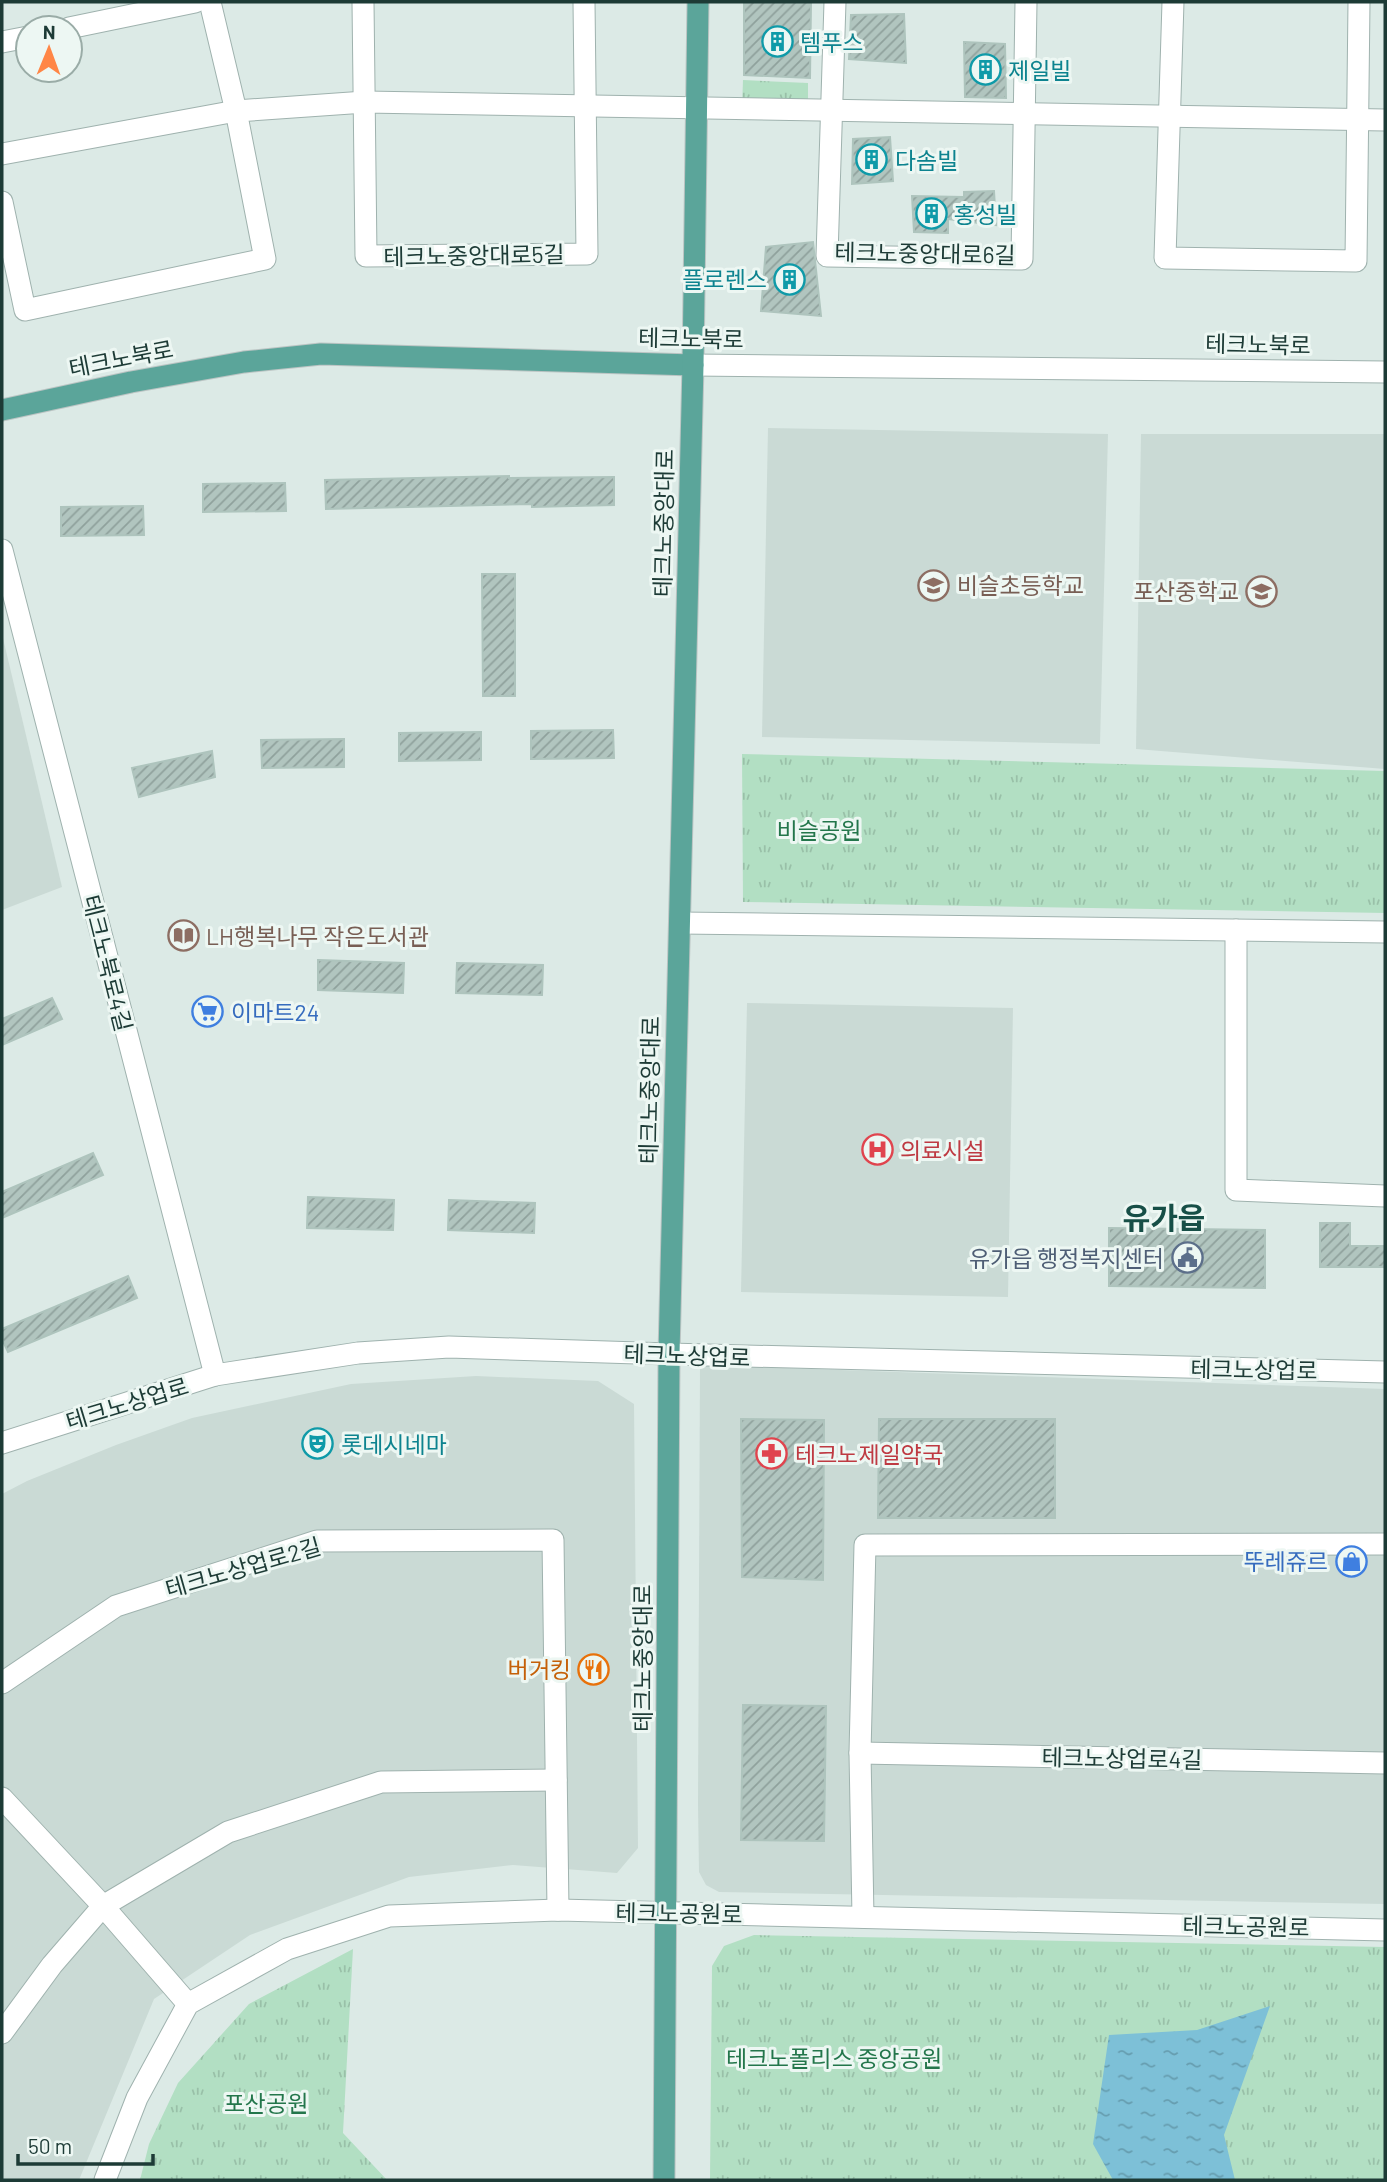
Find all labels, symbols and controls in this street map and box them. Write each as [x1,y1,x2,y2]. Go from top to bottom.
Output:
north arrow [14,14,84,84]
text: N [43,20,56,43]
building icon: 템푸스 [760,25,794,59]
place label: 템푸스 [800,28,863,56]
building icon: 제일빌 [968,53,1002,87]
place label: 제일빌 [1008,56,1071,84]
building icon: 다솜빌 [855,143,889,177]
place label: 다솜빌 [895,146,958,174]
building icon: 홍성빌 [914,197,948,231]
place label: 홍성빌 [954,200,1017,228]
street label: 테크노중앙대로6길 [834,237,1016,269]
street label: 테크노중앙대로5길 [383,239,565,271]
building icon: 플로렌스 [773,262,807,296]
place label: 플로렌스 [682,265,767,293]
street label: 테크노북로 [638,323,744,353]
street label: 테크노북로 [1205,329,1311,359]
street label: 테크노북로 [66,334,176,382]
street label: 테크노중앙대로 [648,449,678,597]
school or university icon: 비슬초등학교 [917,568,951,602]
place label: 비슬초등학교 [957,571,1084,599]
school or university icon: 포산중학교 [1245,574,1279,608]
place label: 포산중학교 [1133,577,1239,605]
park label: 비슬공원 [777,816,861,844]
street label: 테크노북로4길 [78,892,138,1034]
library icon: LH행복나무 작은도서관 [166,919,200,953]
place label: LH행복나무 작은도서관 [206,922,429,950]
supermarket icon: 이마트24 [191,995,225,1029]
place label: 이마트24 [231,998,319,1026]
street label: 테크노중앙대로 [634,1016,664,1164]
hospital icon: 의료시설 [860,1133,894,1167]
place label: 의료시설 [900,1136,985,1164]
district label: 유가읍 [1123,1199,1205,1235]
public building icon: 유가읍 행정복지센터 [1170,1241,1204,1275]
place label: 유가읍 행정복지센터 [969,1244,1164,1272]
street label: 테크노상업로 [623,1339,751,1371]
street label: 테크노상업로 [1190,1354,1318,1384]
street label: 테크노상업로 [62,1371,192,1435]
theatre icon: 롯데시네마 [301,1427,335,1461]
place label: 롯데시네마 [341,1430,447,1458]
pharmacy icon: 테크노제일약국 [755,1437,789,1471]
place label: 테크노제일약국 [795,1440,943,1468]
street label: 테크노상업로2길 [162,1531,324,1603]
shop icon: 뚜레쥬르 [1334,1544,1368,1578]
place label: 뚜레쥬르 [1243,1547,1328,1575]
street label: 테크노중앙대로 [628,1584,656,1732]
restaurant icon: 버거킹 [577,1652,611,1686]
place label: 버거킹 [508,1655,571,1683]
street label: 테크노상업로4길 [1041,1743,1203,1773]
street label: 테크노공원로 [615,1898,743,1928]
street label: 테크노공원로 [1182,1911,1310,1941]
park label: 테크노폴리스 중앙공원 [726,2044,942,2072]
park label: 포산공원 [224,2089,308,2117]
scale bar [18,2122,152,2166]
text: 50 m [28,2133,72,2158]

